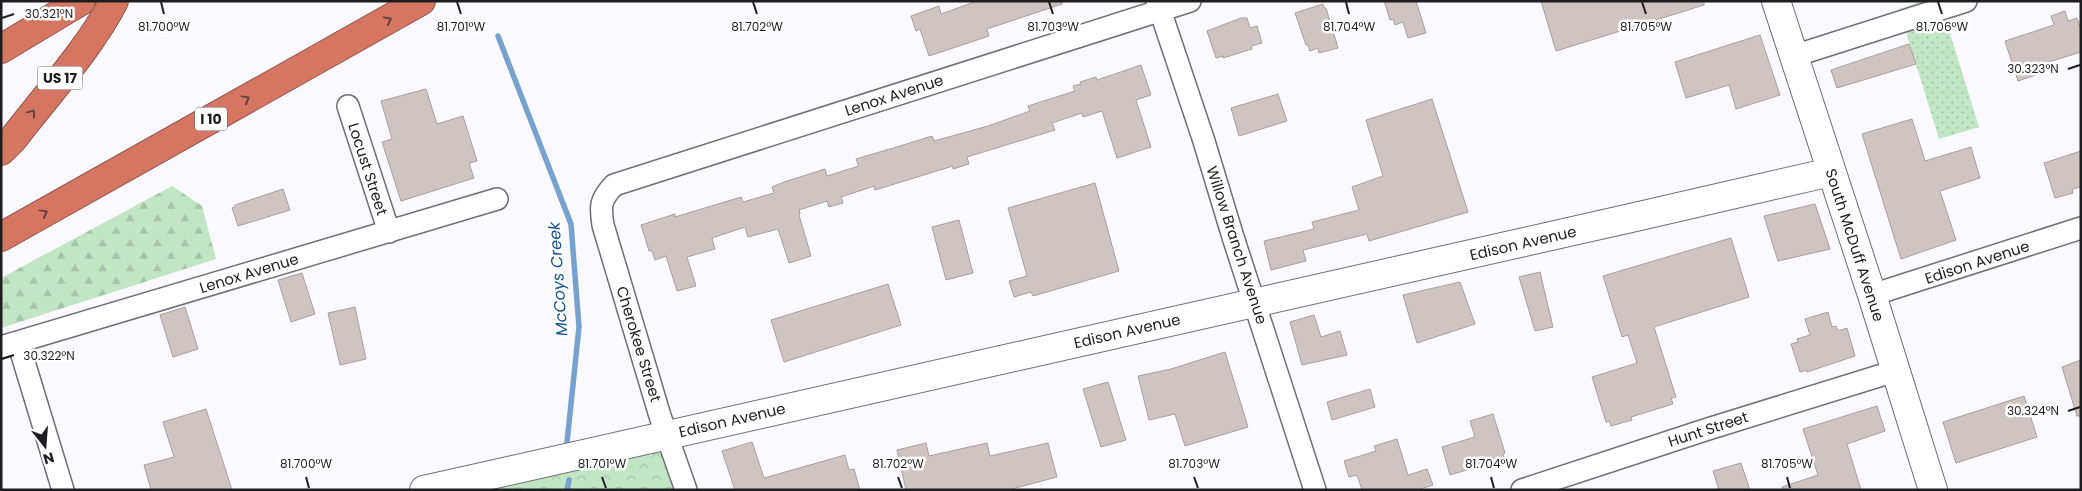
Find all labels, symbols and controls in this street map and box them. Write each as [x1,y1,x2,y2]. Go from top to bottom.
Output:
text: 30.321°N [25,5,73,22]
one-way arrow [383,16,392,26]
text: 81.700°W [138,18,190,35]
text: 81.701°W [437,18,486,35]
text: 81.702°W [731,18,783,35]
text: 81.703°W [1027,18,1079,35]
text: 81.704°W [1323,18,1375,35]
text: 81.705°W [1620,18,1672,35]
text: 81.706°W [1916,18,1968,35]
text: 30.323°N [2007,60,2059,77]
road number: US 17 [38,66,82,90]
street label: Lenox Avenue [842,69,946,121]
one-way arrow [241,96,250,106]
road number: I 10 [195,108,227,130]
one-way arrow [27,110,35,119]
street label: Locust Street [343,120,393,218]
street label: Willow Branch Avenue [1201,163,1273,327]
street label: South McDuff Avenue [1820,166,1890,324]
one-way arrow [38,209,47,219]
water label: McCoys Creek [542,220,573,337]
street label: Edison Avenue [1468,221,1578,265]
street label: Edison Avenue [1922,235,2032,289]
street label: Lenox Avenue [197,248,301,298]
street label: Cherokee Street [611,284,667,404]
street label: Edison Avenue [1072,309,1182,353]
text: 30.322°N [23,347,75,364]
street label: Edison Avenue [677,398,787,442]
text: 30.324°N [2007,402,2059,419]
street label: Hunt Street [1665,406,1751,452]
north arrow [20,421,70,471]
text: N [41,447,57,470]
text: 81.700°W [280,455,332,472]
text: 81.701°W [578,455,627,472]
text: 81.702°W [872,455,924,472]
text: 81.703°W [1168,455,1220,472]
text: 81.704°W [1465,455,1517,472]
text: 81.705°W [1761,455,1813,472]

